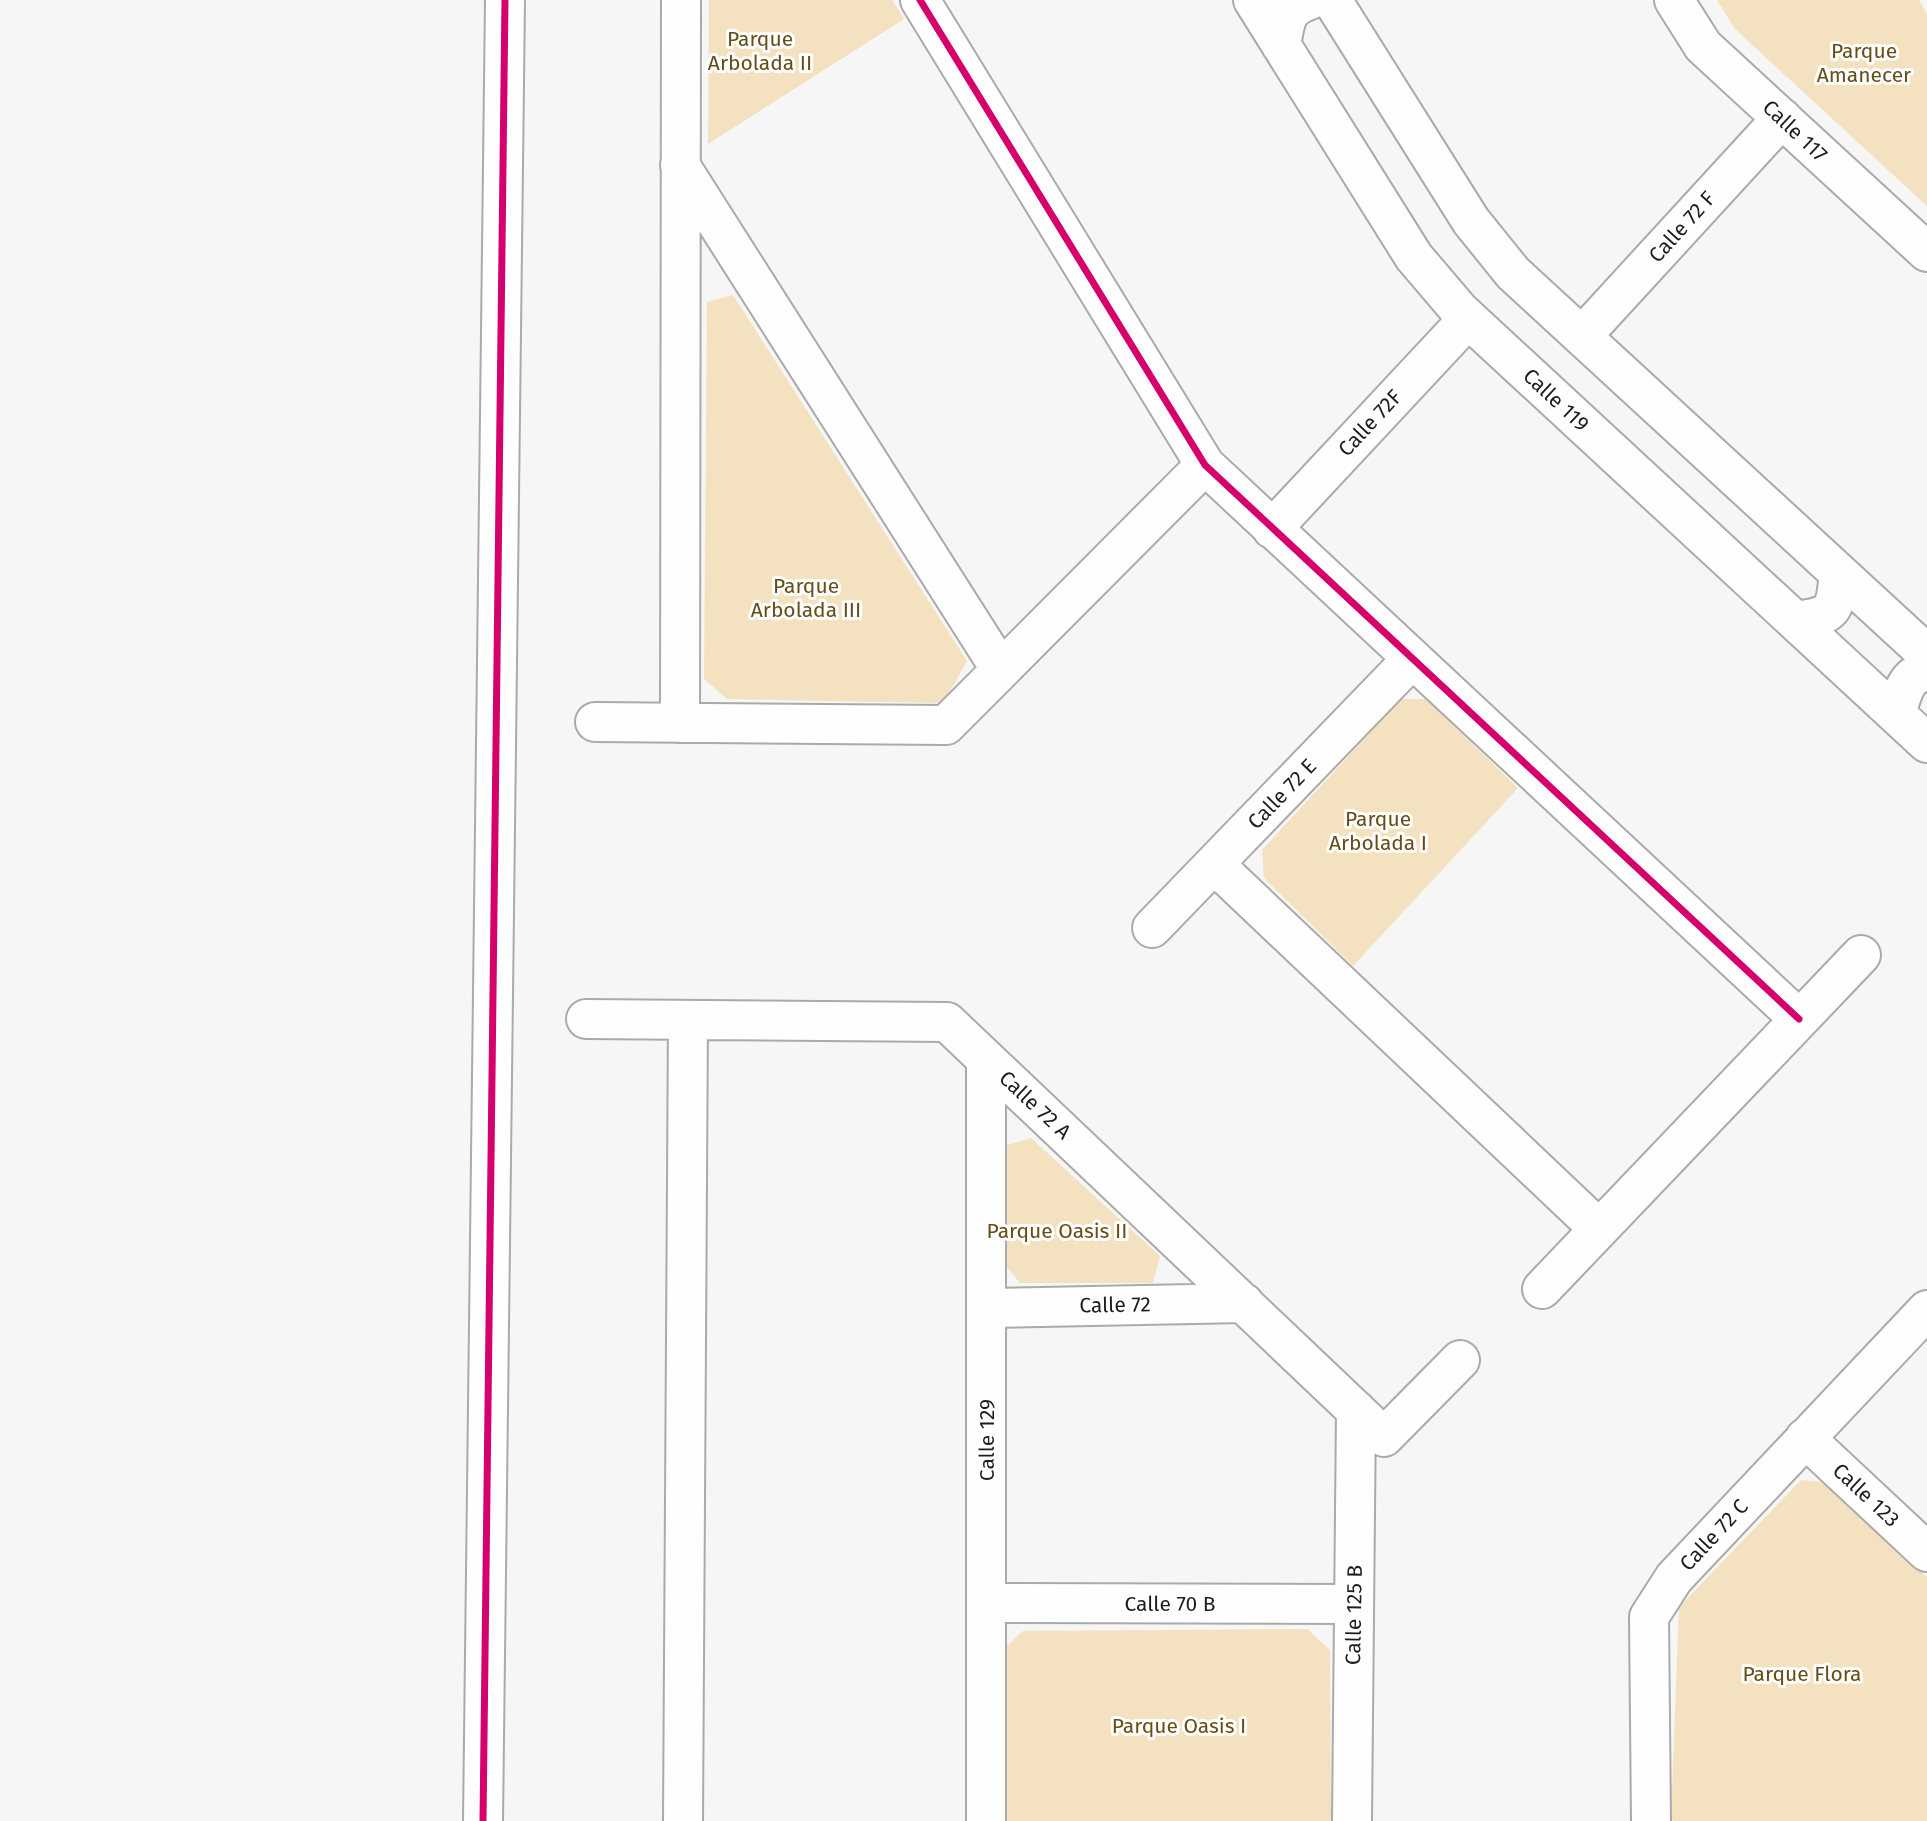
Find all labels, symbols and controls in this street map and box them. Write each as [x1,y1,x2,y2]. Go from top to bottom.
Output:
park label: Parque Arbolada II [708,26,812,76]
park label: Parque Amanecer [1817,38,1911,88]
street label: Calle 117 [1757,94,1833,168]
street label: Calle 72 F [1643,186,1721,268]
street label: Calle 119 [1518,363,1594,437]
street label: Calle 72F [1333,384,1407,462]
park label: Parque Arbolada III [751,573,861,623]
street label: Calle 72 E [1242,753,1322,835]
park label: Parque Arbolada I [1329,806,1427,856]
street label: Calle 72 A [994,1065,1076,1145]
park label: Parque Oasis II [987,1218,1127,1244]
street label: Calle 72 [1079,1291,1151,1319]
street label: Calle 129 [974,1399,1000,1481]
street label: Calle 123 [1827,1458,1905,1532]
street label: Calle 72 C [1674,1494,1754,1576]
street label: Calle 125 B [1340,1565,1368,1665]
street label: Calle 70 B [1124,1591,1216,1617]
park label: Parque Flora [1743,1661,1861,1687]
park label: Parque Oasis I [1112,1713,1246,1739]

